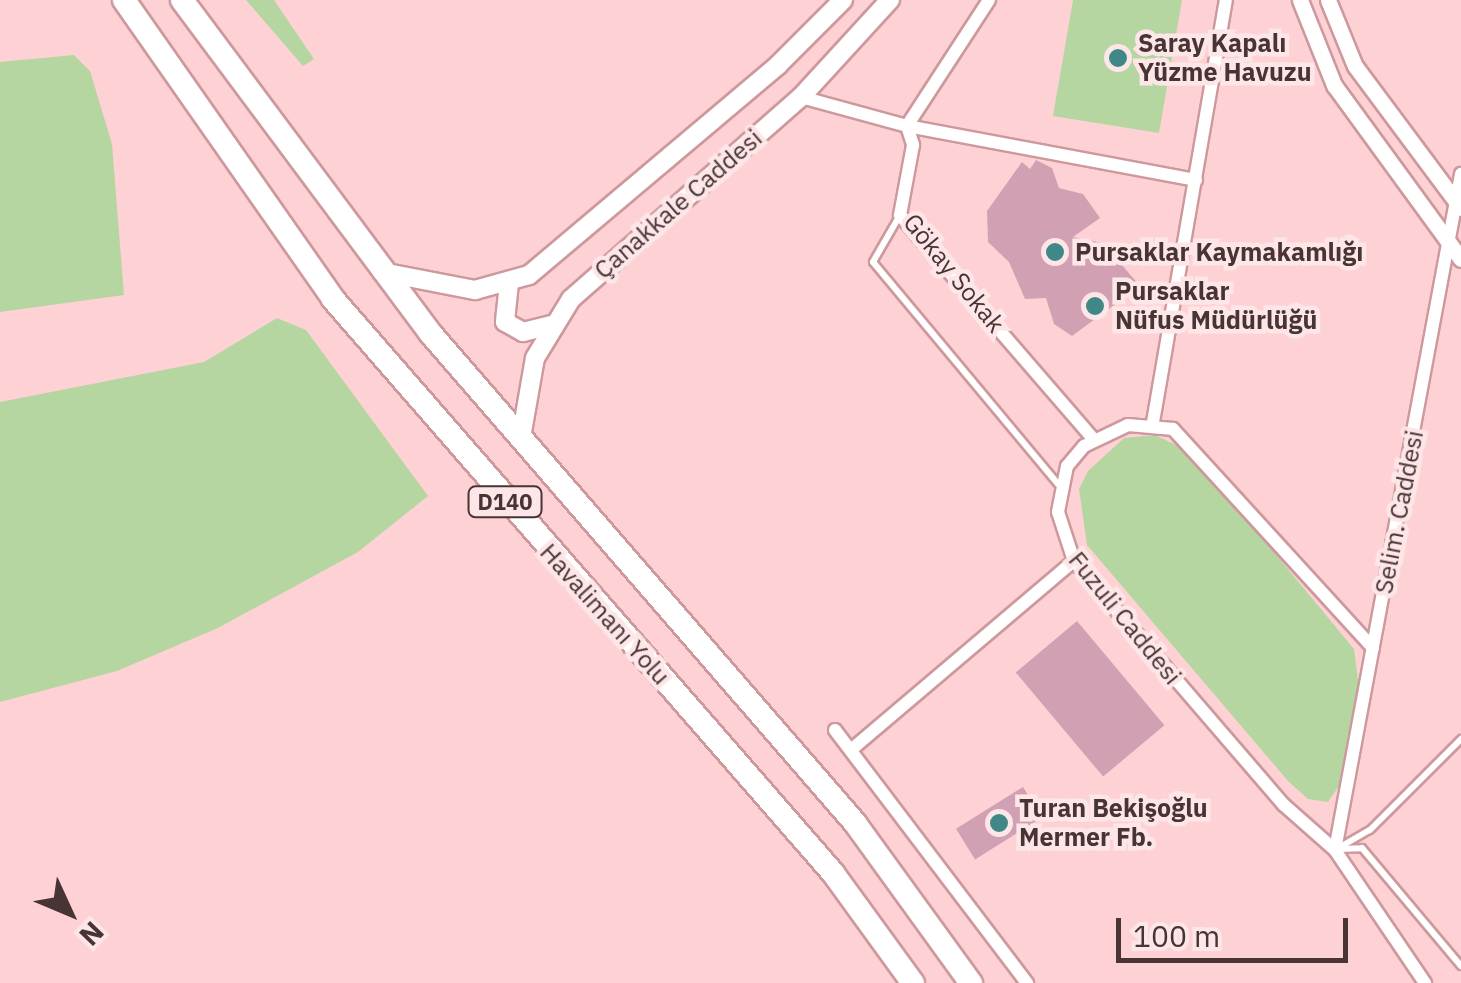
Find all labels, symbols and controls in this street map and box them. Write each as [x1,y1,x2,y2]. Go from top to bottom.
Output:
place label: Saray Kapalı Yüzme Havuzu [1138,29,1312,88]
marker: Saray Kapalı Yüzme Havuzu [1107,47,1129,69]
street label: Çanakkale Caddesi [588,123,768,285]
street label: Gökay Sokak [897,208,1011,338]
place label: Pursaklar Kaymakamlığı [1075,237,1363,267]
marker: Pursaklar Kaymakamlığı [1044,241,1066,263]
place label: Pursaklar Nüfus Müdürlüğü [1115,277,1317,336]
marker: Pursaklar Nüfus Müdürlüğü [1084,295,1106,317]
street label: Selim. Caddesi [1368,428,1430,596]
road number: D140 [468,485,542,519]
street label: Havalimanı Yolu [534,537,676,691]
street label: Fuzuli Caddesi [1062,545,1188,691]
place label: Turan Bekişoğlu Mermer Fb. [1019,794,1208,853]
marker: Turan Bekişoğlu Mermer Fb. [988,812,1010,834]
north arrow [20,863,120,963]
scale bar [1121,898,1354,960]
text: N [72,914,112,954]
text: 100 m [1133,916,1220,955]

